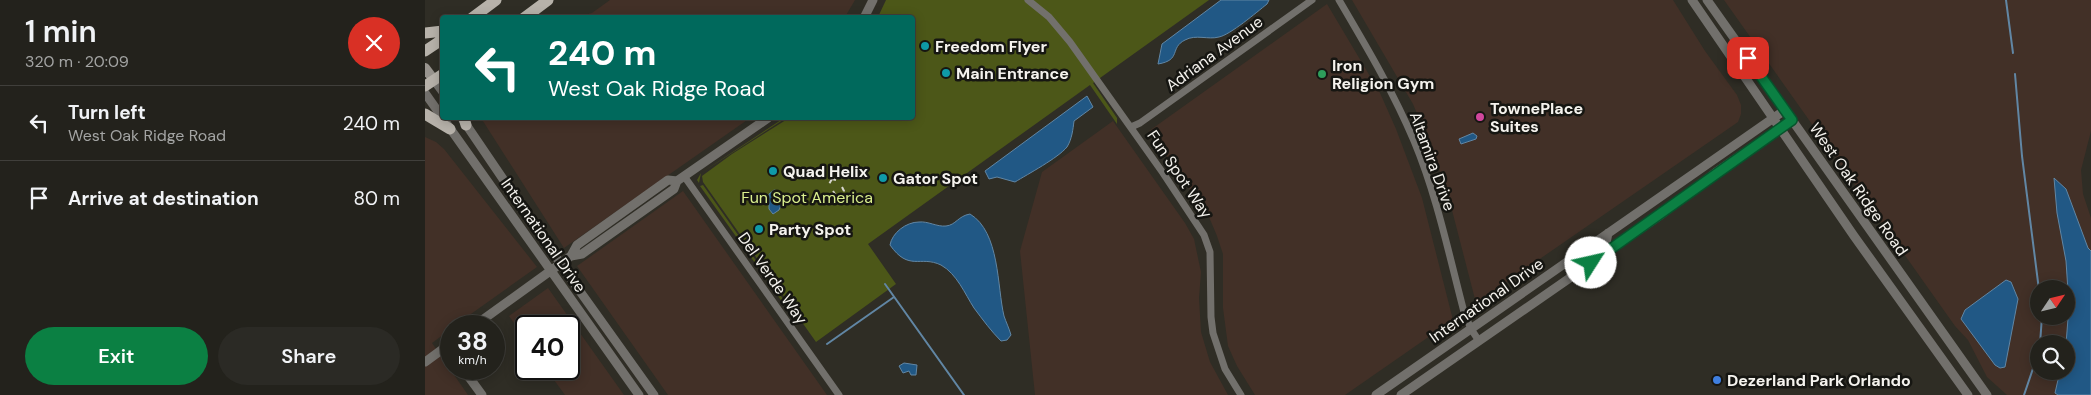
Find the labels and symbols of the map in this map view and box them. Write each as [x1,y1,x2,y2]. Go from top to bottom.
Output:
street label: Adriana Avenue [1162,11,1267,96]
place label: Freedom Flyer [935,36,1047,57]
pin [1727,37,1769,79]
marker: Freedom Flyer [919,40,931,52]
place label: Iron Religion Gym [1332,55,1434,94]
place label: Main Entrance [956,63,1069,84]
marker: Main Entrance [940,67,952,79]
marker: Iron Religion Gym [1316,68,1328,80]
place label: TownePlace Suites [1490,98,1583,137]
street label: Altamira Drive [1405,109,1460,214]
marker: TownePlace Suites [1474,111,1486,123]
street label: West Oak Ridge Road [1805,119,1912,260]
street label: Fun Spot Way [1142,126,1217,223]
place label: Quad Helix [783,161,868,182]
marker: Quad Helix [767,165,779,177]
place label: Gator Spot [893,168,978,189]
marker: Gator Spot [877,172,889,184]
street label: International Drive [496,174,591,297]
park label: Fun Spot America [741,187,873,208]
place label: Party Spot [769,219,851,240]
marker: Party Spot [753,223,765,235]
street label: Del Verde Way [733,228,812,329]
position arrow [1564,236,1616,288]
street label: International Drive [1425,253,1548,348]
north arrow [2030,280,2075,325]
speed limit sign: 40 [515,315,580,380]
place label: Dezerland Park Orlando [1727,370,1911,391]
marker: Dezerland Park Orlando [1711,374,1723,386]

